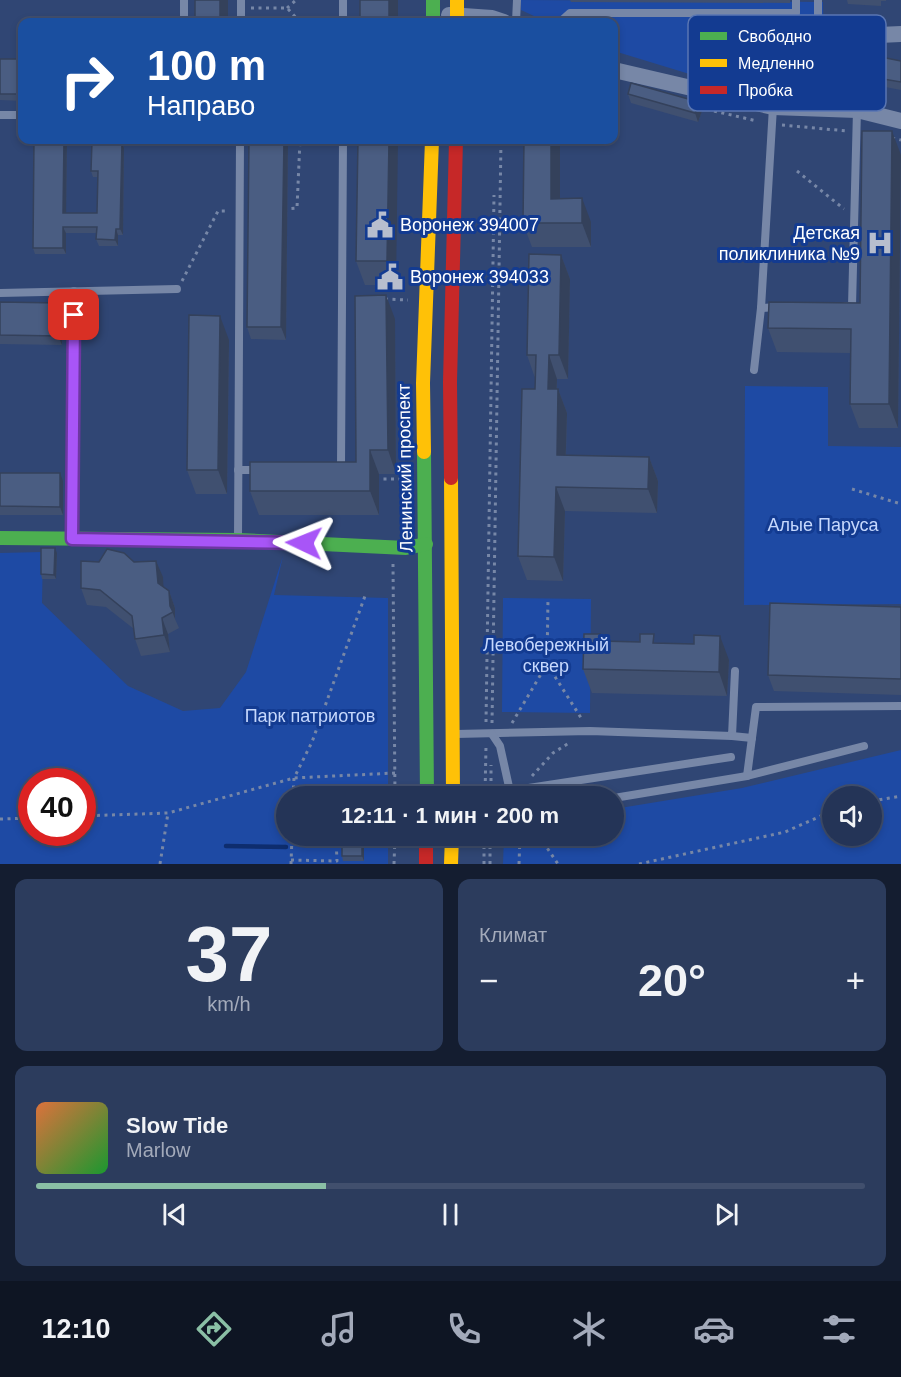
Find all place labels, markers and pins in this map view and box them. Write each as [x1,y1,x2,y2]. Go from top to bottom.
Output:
public building icon: Воронеж 394007 [365,210,395,240]
place label: Воронеж 394007 [400,215,539,235]
place label: Детская поликлиника №9 [719,223,860,264]
hospital icon: Детская поликлиника №9 [865,228,895,258]
public building icon: Воронеж 394033 [375,262,405,292]
place label: Воронеж 394033 [410,267,549,287]
pin [48,289,99,340]

